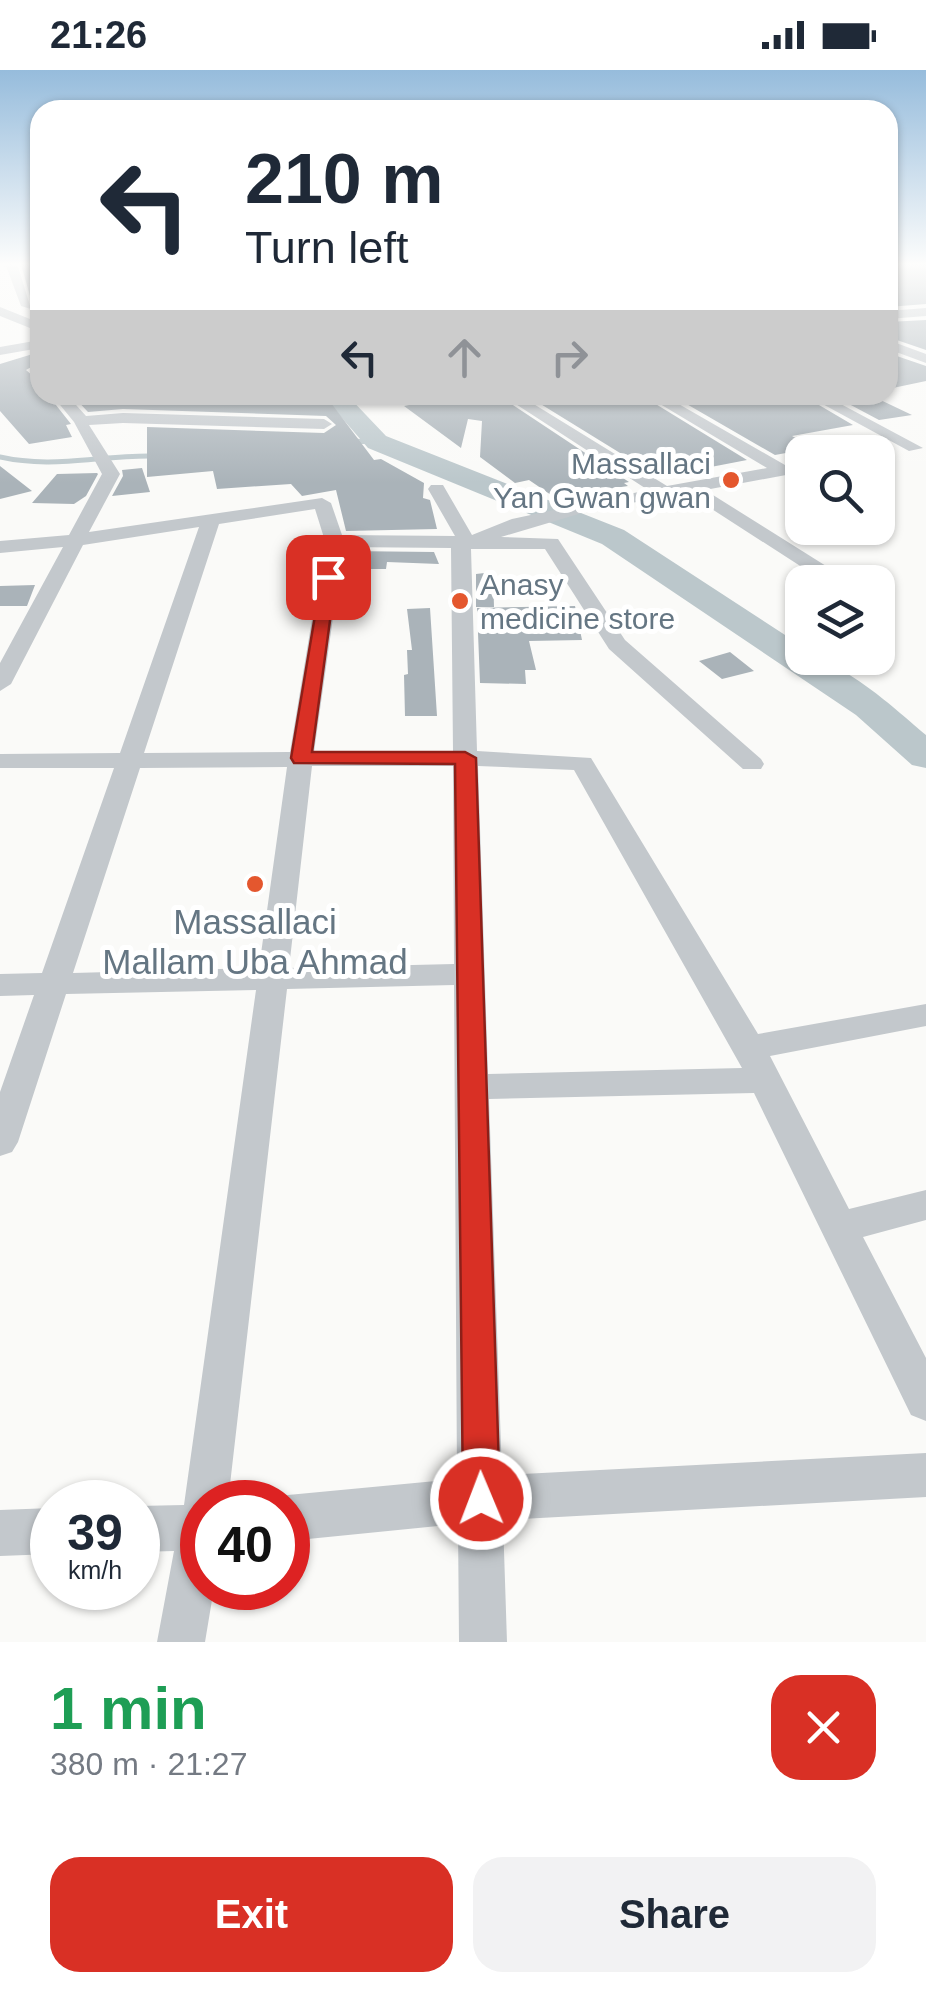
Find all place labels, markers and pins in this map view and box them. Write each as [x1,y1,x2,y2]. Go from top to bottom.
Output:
place label: Massallaci Yan Gwan gwan [493,447,711,514]
marker: Massallaci Yan Gwan gwan [720,469,742,491]
pin [286,535,371,620]
place label: Anasy medicine store [480,568,675,635]
marker: Anasy medicine store [449,590,471,612]
marker: Massallaci Mallam Uba Ahmad [244,873,266,895]
place label: Massallaci Mallam Uba Ahmad [102,902,408,981]

